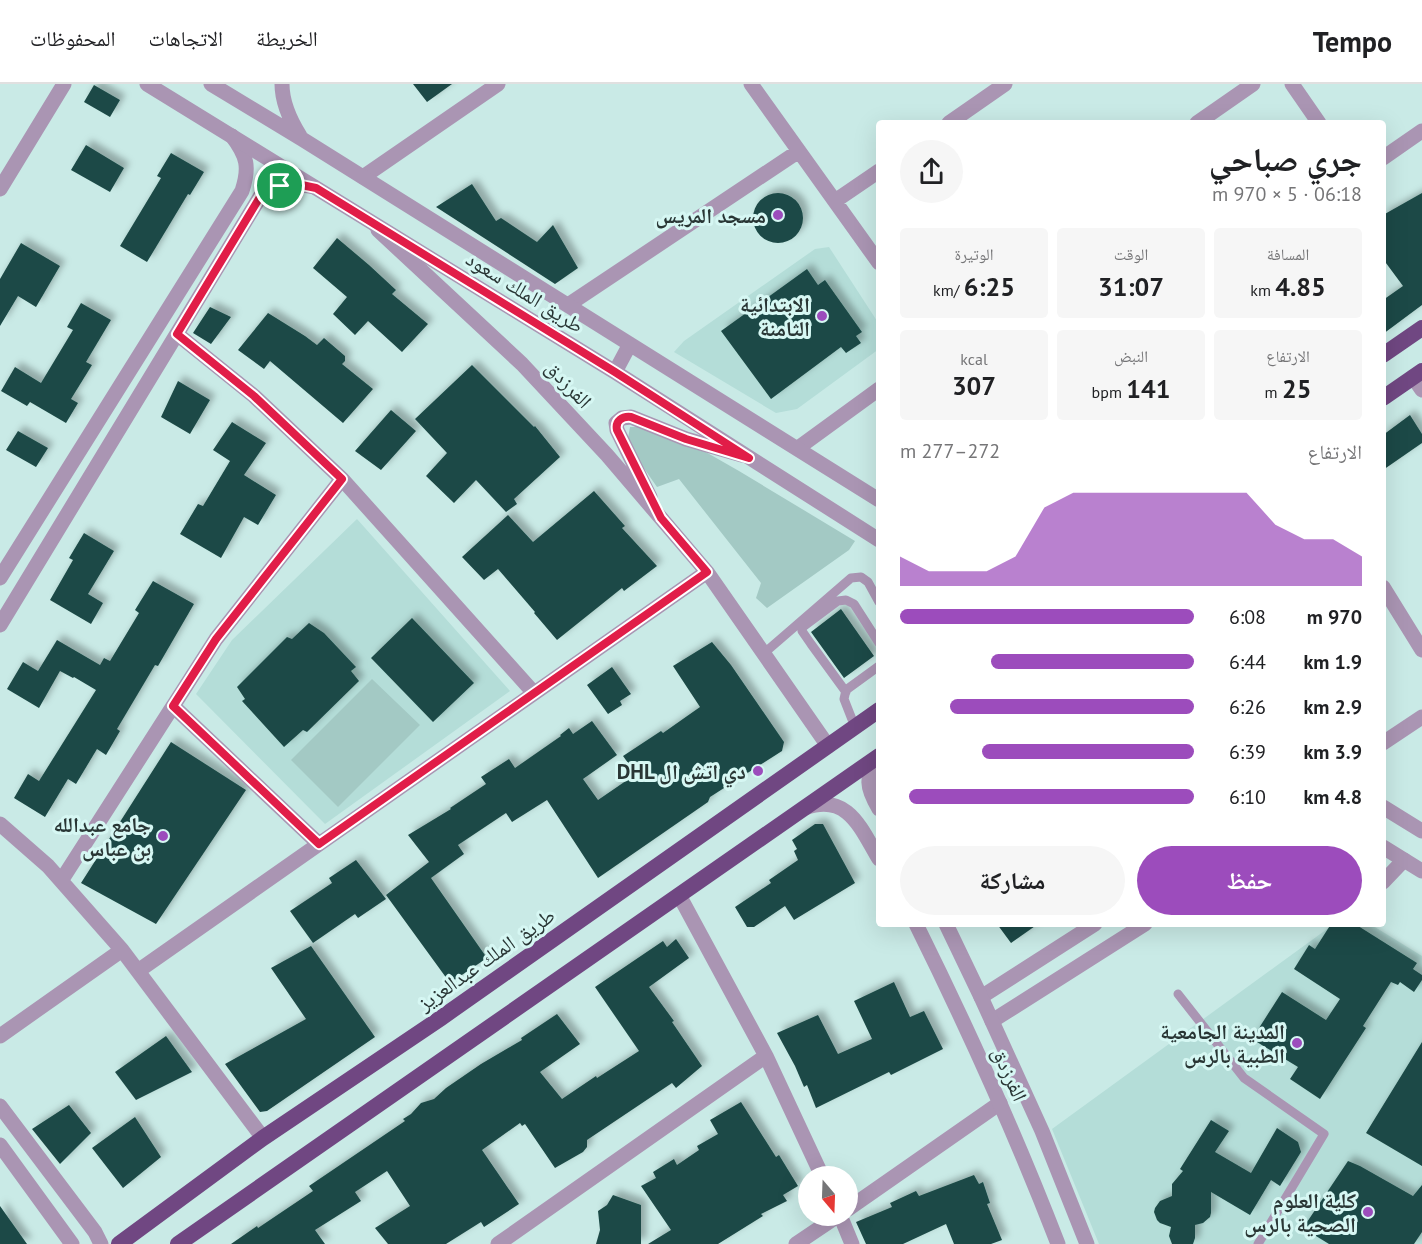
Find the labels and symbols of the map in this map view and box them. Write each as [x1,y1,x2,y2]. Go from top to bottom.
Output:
pin [254,160,305,211]
place label: مسجد المريس [656,202,766,229]
marker: مسجد المريس [771,208,785,222]
street label: طريق الملك سعود [461,245,589,339]
place label: الابتدائية الثامنة [740,291,810,342]
marker: الابتدائية الثامنة [815,309,829,323]
street label: الفرزدق [540,354,598,414]
place label: DHL دي اتش ال [617,758,746,788]
marker: DHL دي اتش ال [751,764,765,778]
place label: جامع عبدالله بن عباس [53,811,151,862]
marker: جامع عبدالله بن عباس [156,829,170,843]
street label: طريق الملك عبدالعزيز [411,901,560,1017]
place label: المدينة الجامعية الطبية بالرس [1160,1018,1285,1069]
marker: المدينة الجامعية الطبية بالرس [1290,1036,1304,1050]
street label: الفرزدق [986,1043,1034,1105]
north arrow [798,1166,858,1226]
place label: كلية العلوم الصحية بالرس [1244,1187,1356,1238]
marker: كلية العلوم الصحية بالرس [1361,1205,1375,1219]

